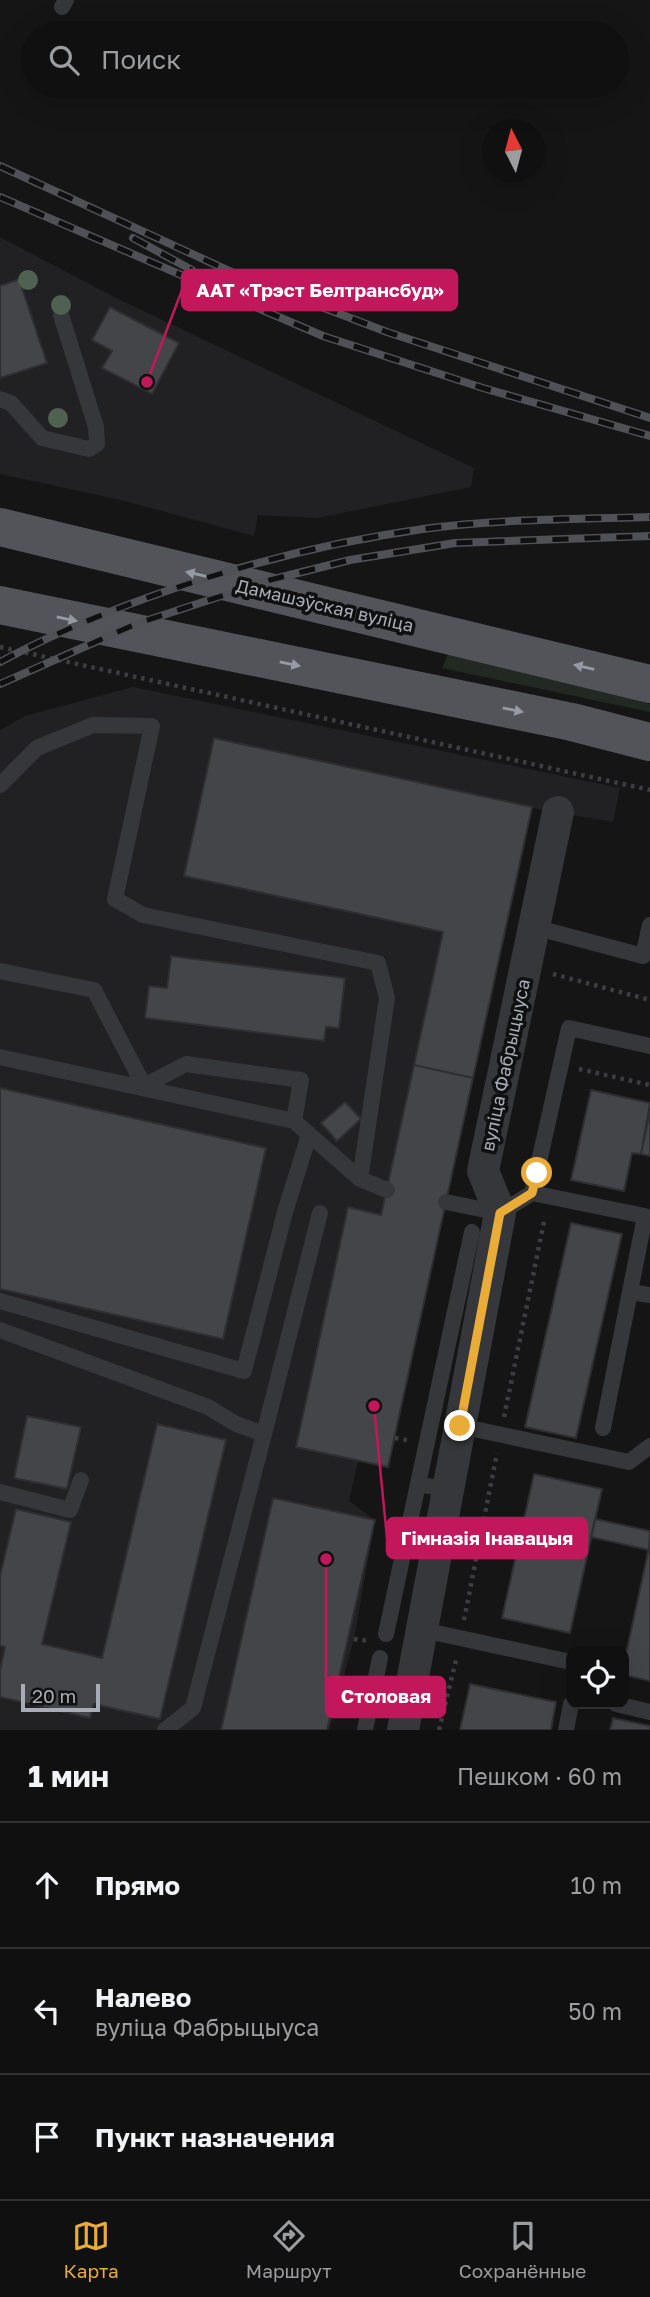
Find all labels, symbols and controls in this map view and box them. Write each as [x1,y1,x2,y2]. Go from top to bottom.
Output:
search box [21,21,629,98]
icon: search [45,41,83,79]
text: Поиск [101,44,181,75]
north arrow [482,119,545,182]
callout: ААТ «Трэст Белтрансбуд» [182,270,457,310]
text: ААТ «Трэст Белтрансбуд» [196,278,444,301]
one-way arrow [185,568,207,579]
street label: Дамашэўская вуліца [234,574,416,636]
one-way arrow [56,614,78,625]
one-way arrow [279,659,301,670]
one-way arrow [573,661,595,672]
one-way arrow [502,704,524,715]
street label: вуліца Фабрыцыуса [476,977,534,1153]
route start [521,1157,552,1188]
route end [444,1410,475,1441]
callout: Гімназія Інавацыя [387,1518,587,1558]
text: Гімназія Інавацыя [401,1526,573,1549]
map controls [566,1646,629,1709]
button: locate [566,1646,629,1709]
callout: Столовая [326,1677,445,1717]
scale bar [21,1681,100,1713]
text: 20 m [32,1684,76,1707]
text: Столовая [341,1684,431,1707]
text: 1 мин [28,1758,109,1794]
text: Пешком · 60 m [457,1762,622,1790]
icon: ahead [28,1866,66,1904]
text: Прямо [95,1870,180,1901]
text: 10 m [570,1871,622,1899]
text: Налево [95,1982,191,2013]
icon: left [28,1992,66,2030]
text: 50 m [568,1997,622,2025]
text: вуліца Фабрыцыуса [95,2013,319,2041]
icon: arrive [28,2118,66,2156]
text: Пункт назначения [95,2122,335,2153]
tab: Карта [64,2217,119,2282]
tab: Маршрут [246,2217,332,2282]
tab: Сохранённые [459,2217,586,2282]

